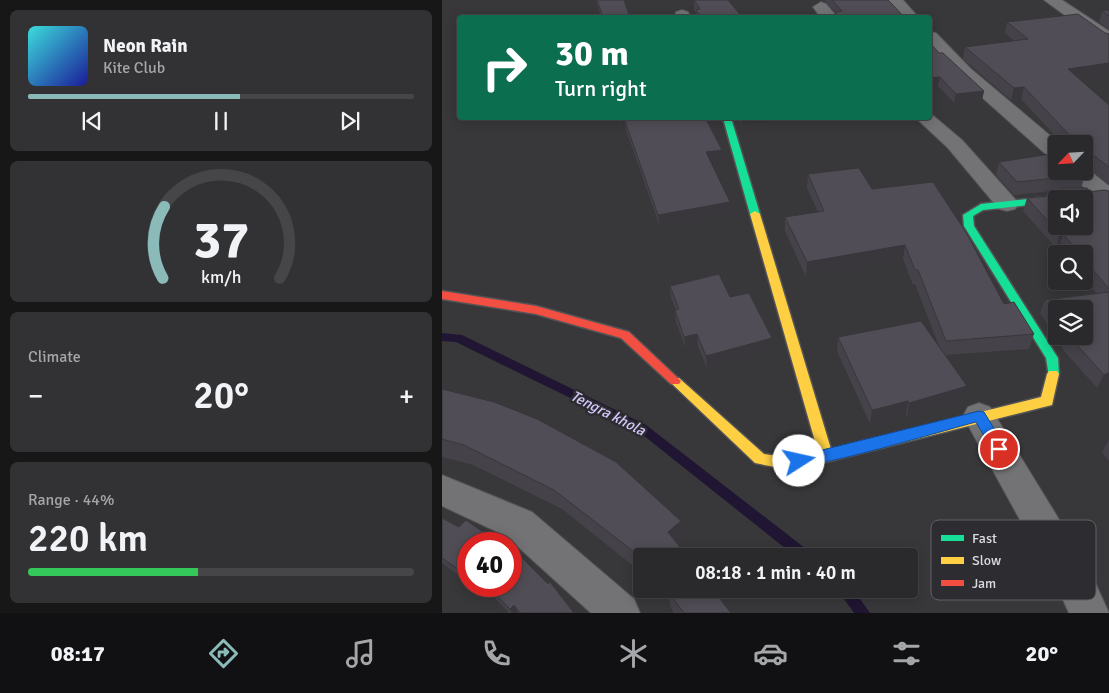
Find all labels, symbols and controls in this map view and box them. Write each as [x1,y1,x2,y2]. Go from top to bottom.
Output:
text: 30 m [555,32,629,75]
text: Neon Rain [103,34,188,58]
icon: right [472,35,537,100]
text: Kite Club [103,58,165,78]
text: Turn right [555,75,647,102]
icon: previous [78,107,106,135]
icon: pause [207,107,235,135]
icon: next [336,107,364,135]
north arrow [1048,135,1093,180]
map controls [1048,135,1093,345]
button: sound [1048,190,1093,235]
text: 37 [193,208,249,272]
button: search [1048,245,1093,290]
text: km/h [201,266,241,288]
button: layers [1048,300,1093,345]
text: Climate [28,347,81,367]
text: 20° [193,372,249,419]
text: − [28,379,43,413]
text: + [399,379,414,413]
water label: Tengra khola [568,386,649,440]
pin [978,428,1020,470]
position arrow [772,434,824,486]
icon: arrive [985,435,1013,463]
text: Range · 44% [28,490,114,510]
text: 220 km [28,515,148,562]
legend [931,520,1096,600]
text: Fast [972,530,997,547]
speed limit sign: 40 [457,532,522,597]
text: Slow [972,552,1001,569]
text: 08:18 · 1 min · 40 m [695,561,856,585]
text: Jam [972,575,996,592]
icon: directions [206,636,241,671]
icon: music [343,636,378,671]
icon: phone [479,636,514,671]
icon: climate [616,636,651,671]
icon: car [753,636,788,671]
icon: filters [889,636,924,671]
text: 08:17 [51,640,105,667]
text: 20° [1026,640,1058,667]

